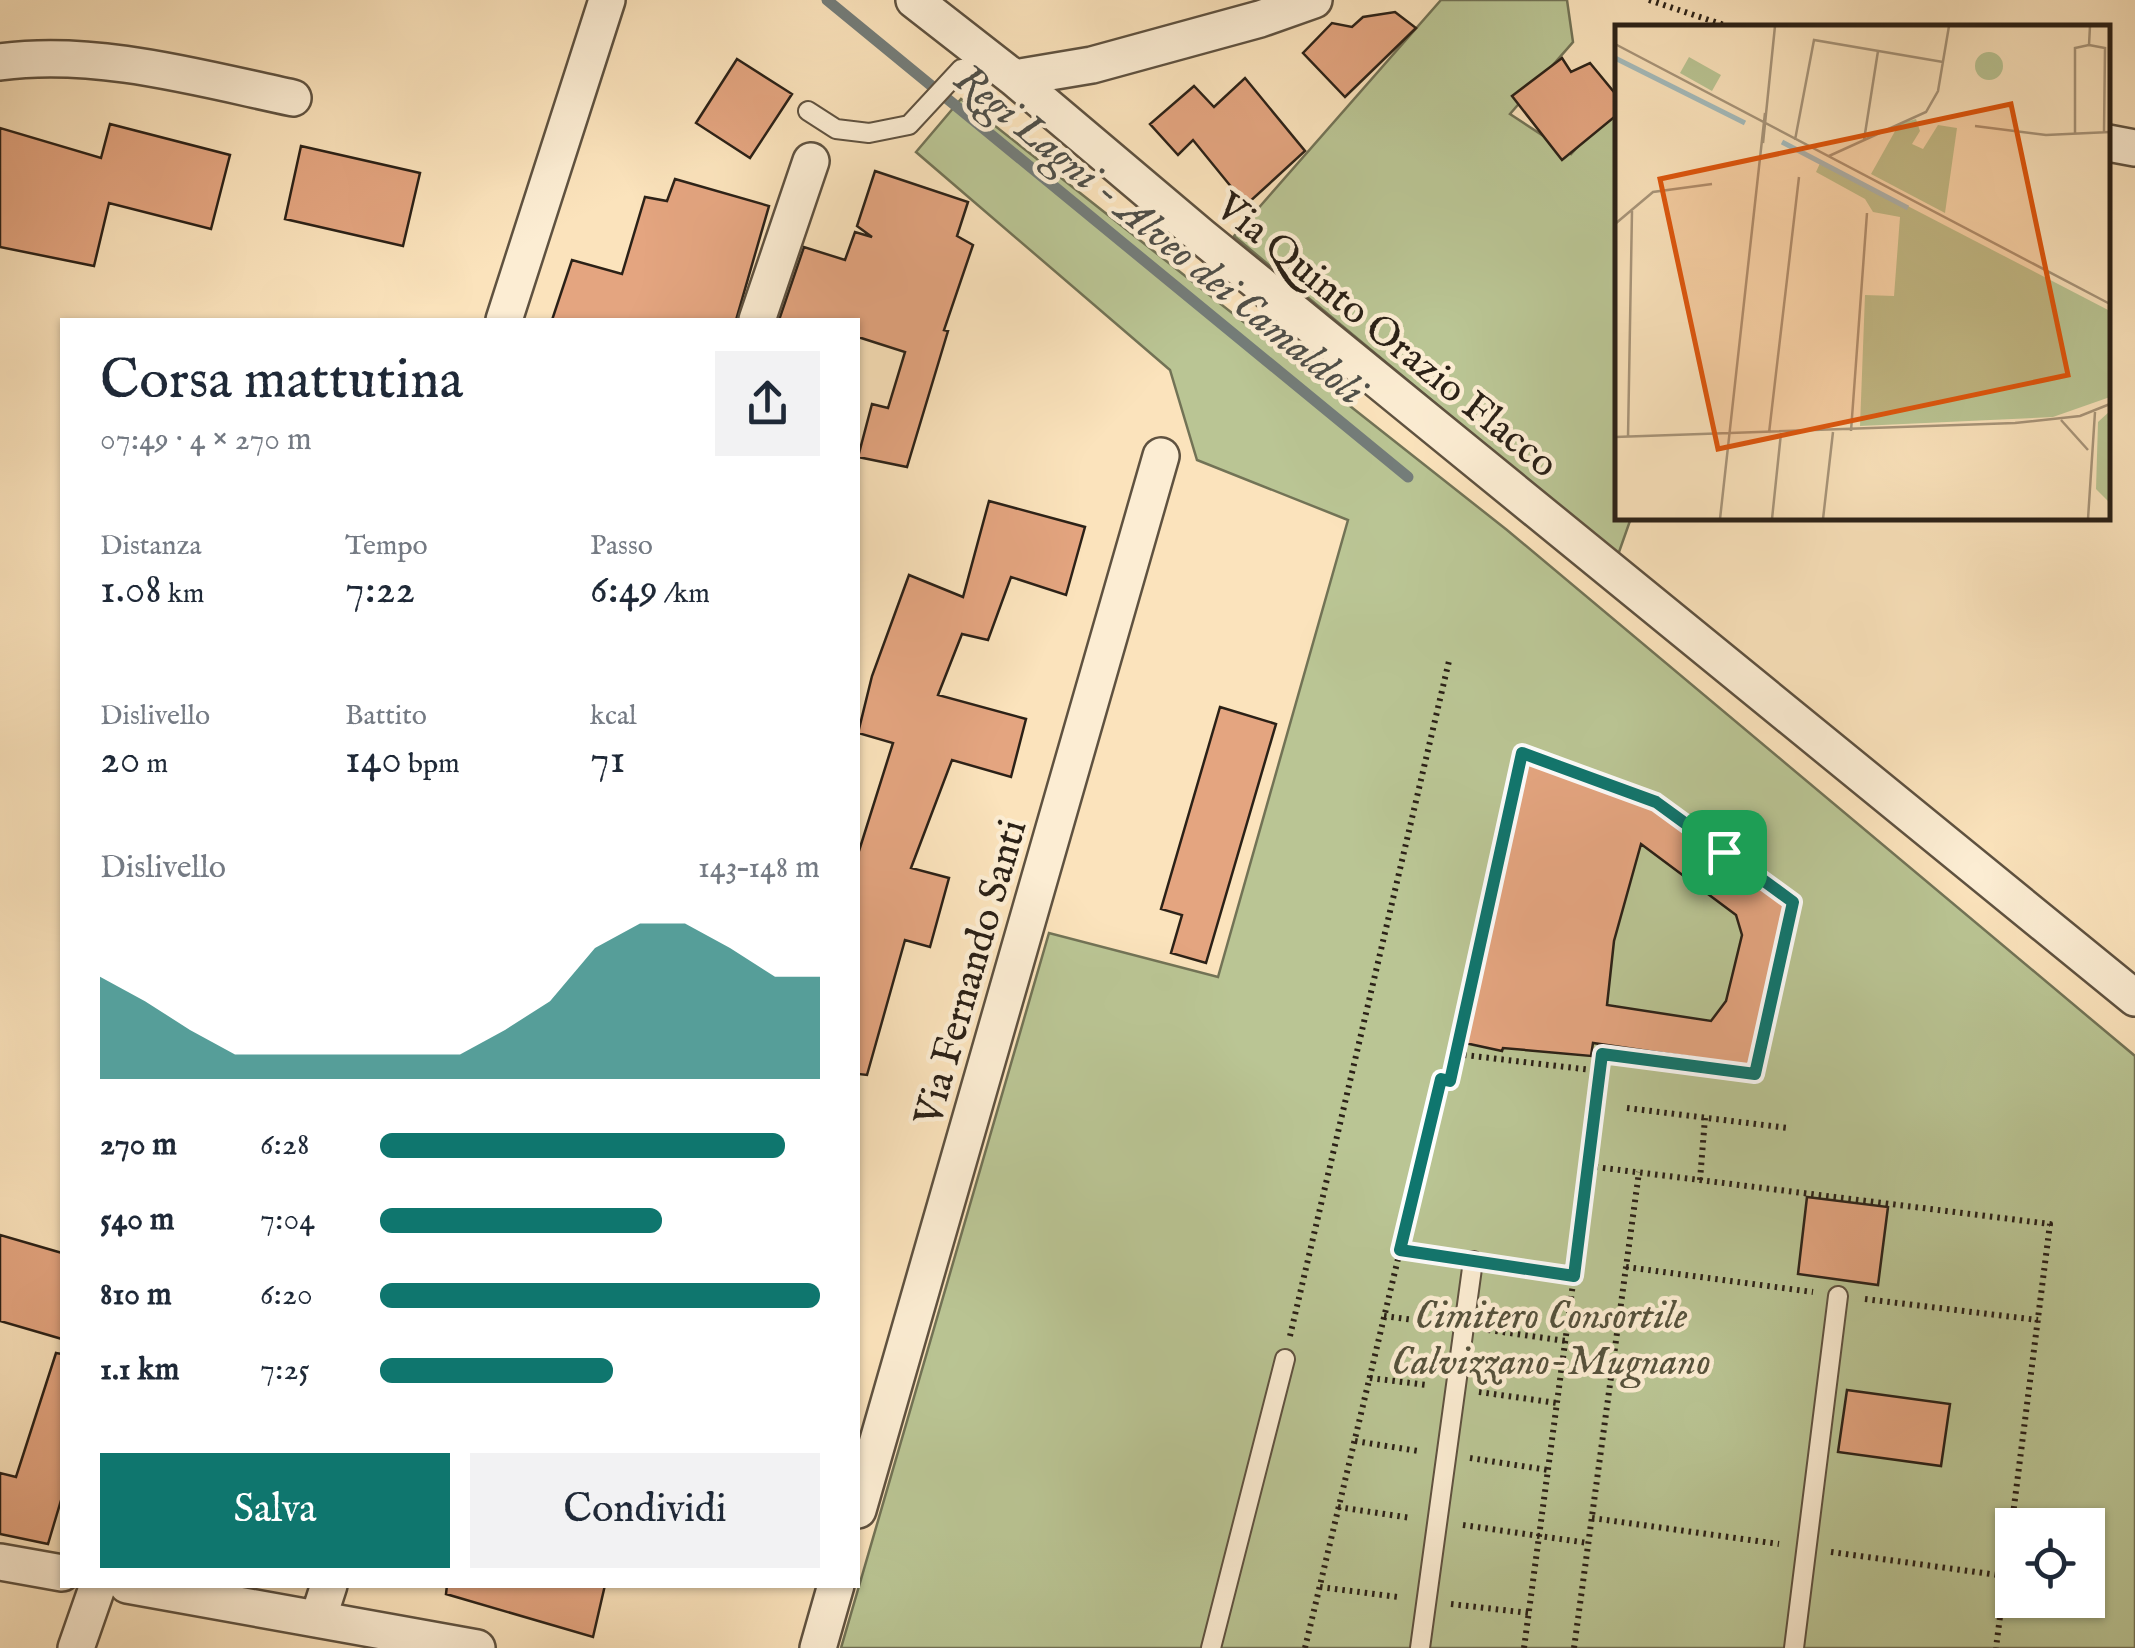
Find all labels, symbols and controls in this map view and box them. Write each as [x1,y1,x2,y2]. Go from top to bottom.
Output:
inset map [1615,25,2110,520]
water label: Regi Lagni - Alveo dei Camaldoli [942,53,1377,421]
street label: Via Quinto Orazio Flacco [1203,182,1567,491]
text: Corsa mattutina [100,347,463,417]
button: share [715,351,820,456]
text: 07:49 · 4 × 270 m [100,420,312,461]
text: Distanza [100,529,202,564]
text: Tempo [345,529,428,564]
text: Passo [590,529,653,564]
text: 1.08 [100,564,162,617]
text: 7:22 [345,564,415,617]
text: 6:49 [590,564,658,617]
text: km [162,577,204,612]
text: /km [658,577,710,612]
text: Dislivello [100,699,210,734]
text: Battito [345,699,427,734]
text: kcal [590,699,637,734]
text: 20 [100,734,140,787]
text: 140 [345,734,402,787]
text: 71 [590,734,625,787]
text: m [140,747,168,782]
text: bpm [402,747,460,782]
pin [1682,810,1767,895]
street label: Via Fernando Santi [904,814,1040,1133]
icon: arrive [1697,825,1752,880]
text: Dislivello [100,848,226,889]
text: 143–148 m [698,848,820,889]
text: 270 m [100,1125,177,1166]
text: 6:28 [260,1125,310,1166]
text: 540 m [100,1200,175,1241]
text: 7:04 [260,1200,315,1241]
text: 810 m [100,1275,172,1316]
text: 6:20 [260,1275,313,1316]
park label: Cimitero Consortile Calvizzano-Mugnano [1391,1292,1711,1389]
text: 1.1 km [100,1350,180,1391]
text: 7:25 [260,1350,310,1391]
button: Salva [100,1453,450,1568]
button: Condividi [470,1453,820,1568]
map controls [1995,1508,2105,1618]
button: locate [1995,1508,2105,1618]

